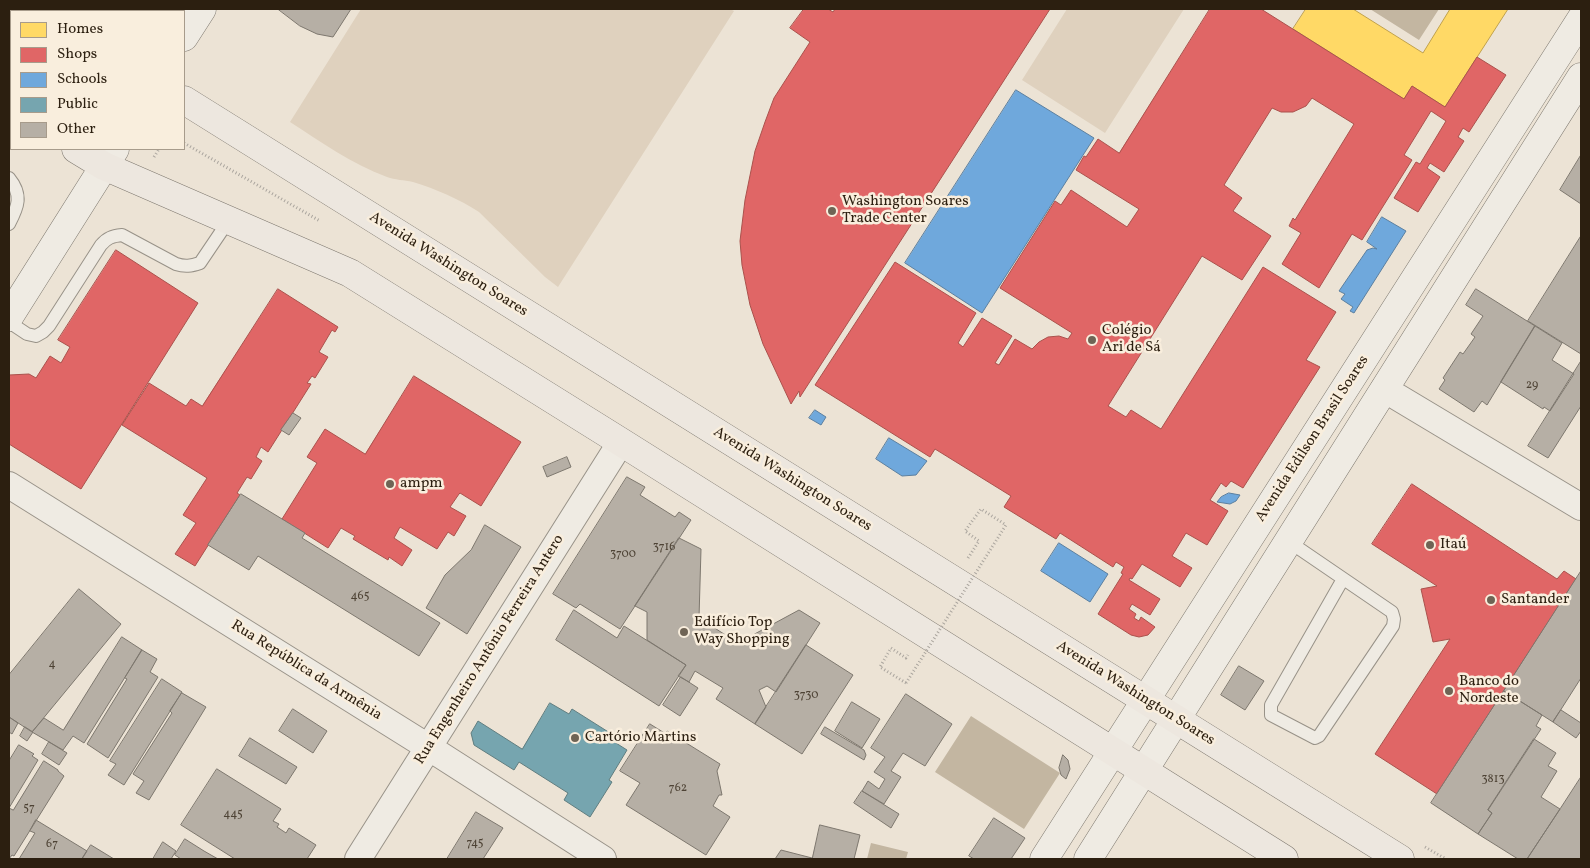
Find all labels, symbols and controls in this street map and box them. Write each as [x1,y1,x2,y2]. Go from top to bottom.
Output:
legend [10,10,185,150]
text: Homes [57,19,103,40]
text: Shops [57,44,97,65]
text: Schools [57,69,107,90]
text: Public [57,94,98,115]
text: Other [57,119,96,140]
place label: Washington Soares Trade Center [842,193,969,228]
marker: Washington Soares Trade Center [826,205,838,217]
street label: Avenida Washington Soares [365,209,531,321]
place label: Colégio Ari de Sá [1102,322,1161,357]
marker: Colégio Ari de Sá [1086,334,1098,346]
street label: Avenida Edilson Brasil Soares [1252,352,1374,526]
house number: 29 [1526,379,1538,393]
street label: Avenida Washington Soares [709,424,875,536]
place label: ampm [400,475,443,493]
marker: ampm [384,478,396,490]
street label: Rua Engenheiro Antônio Ferreira Antero [411,532,569,768]
place label: Itaú [1440,536,1467,554]
marker: Itaú [1424,539,1436,551]
house number: 3716 [653,541,675,555]
house number: 3700 [610,548,636,562]
house number: 465 [351,590,369,604]
place label: Santander [1501,591,1569,609]
marker: Santander [1485,594,1497,606]
place label: Edifício Top Way Shopping [694,614,790,649]
street label: Rua República da Armênia [227,617,385,725]
marker: Edifício Top Way Shopping [678,626,690,638]
street label: Avenida Washington Soares [1052,638,1218,750]
house number: 4 [48,658,56,672]
place label: Banco do Nordeste [1459,673,1519,708]
marker: Banco do Nordeste [1443,685,1455,697]
house number: 3730 [794,689,818,703]
place label: Cartório Martins [585,729,696,747]
marker: Cartório Martins [569,732,581,744]
house number: 3813 [1481,773,1505,787]
house number: 762 [669,782,687,796]
house number: 57 [23,802,35,816]
house number: 445 [223,808,243,822]
house number: 745 [466,837,484,851]
house number: 67 [46,838,58,852]

